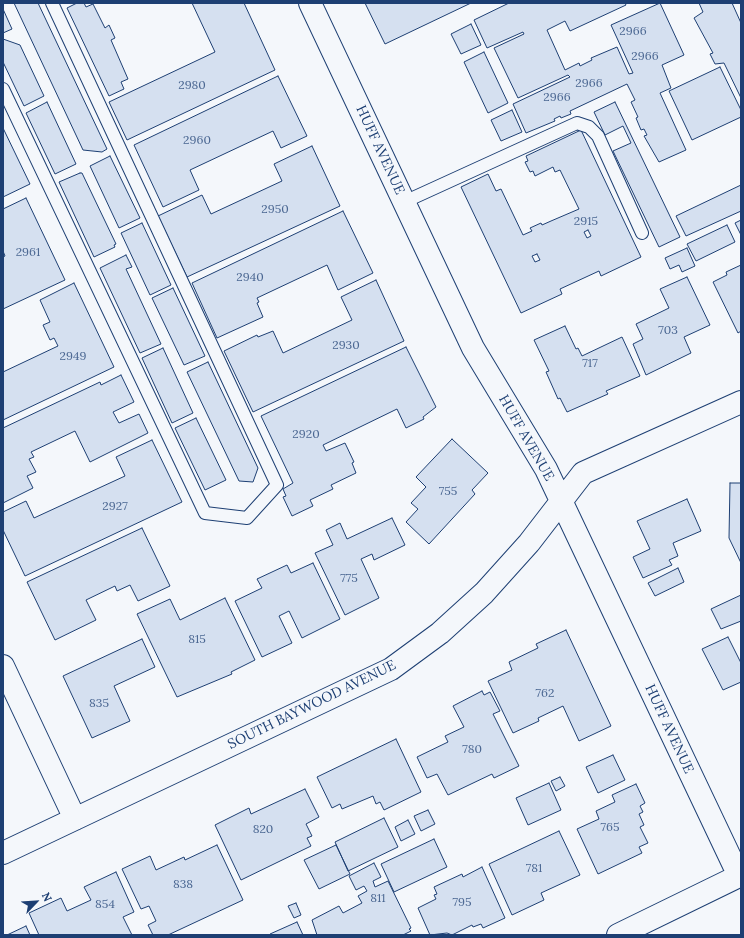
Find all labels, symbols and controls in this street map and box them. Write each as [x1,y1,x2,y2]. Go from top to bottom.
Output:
house number: 2966 [619,25,647,39]
house number: 2966 [631,50,659,64]
house number: 2966 [575,77,603,91]
house number: 2980 [178,79,206,93]
house number: 2966 [543,91,571,105]
street label: HUFF AVENUE [352,103,408,197]
house number: 2960 [183,134,211,148]
house number: 2950 [261,203,289,217]
house number: 2915 [574,215,598,229]
house number: 2961 [16,246,40,260]
house number: 2940 [236,271,264,285]
house number: 703 [658,324,678,338]
house number: 2930 [332,339,360,353]
house number: 2949 [60,350,86,364]
house number: 717 [582,357,598,371]
street label: HUFF AVENUE [495,392,557,484]
house number: 2920 [292,428,320,442]
house number: 755 [439,485,457,499]
house number: 2927 [102,500,128,514]
house number: 775 [340,572,358,586]
house number: 815 [188,633,206,647]
street label: SOUTH BAYWOOD AVENUE [225,657,399,753]
street label: HUFF AVENUE [641,682,697,776]
house number: 762 [536,687,554,701]
house number: 835 [89,697,109,711]
house number: 780 [462,743,482,757]
house number: 765 [600,821,620,835]
house number: 820 [253,823,273,837]
house number: 781 [526,862,542,876]
house number: 838 [173,878,193,892]
north arrow [16,882,56,922]
text: N [39,890,55,904]
house number: 811 [370,892,386,906]
house number: 795 [452,896,472,910]
house number: 854 [95,898,115,912]

